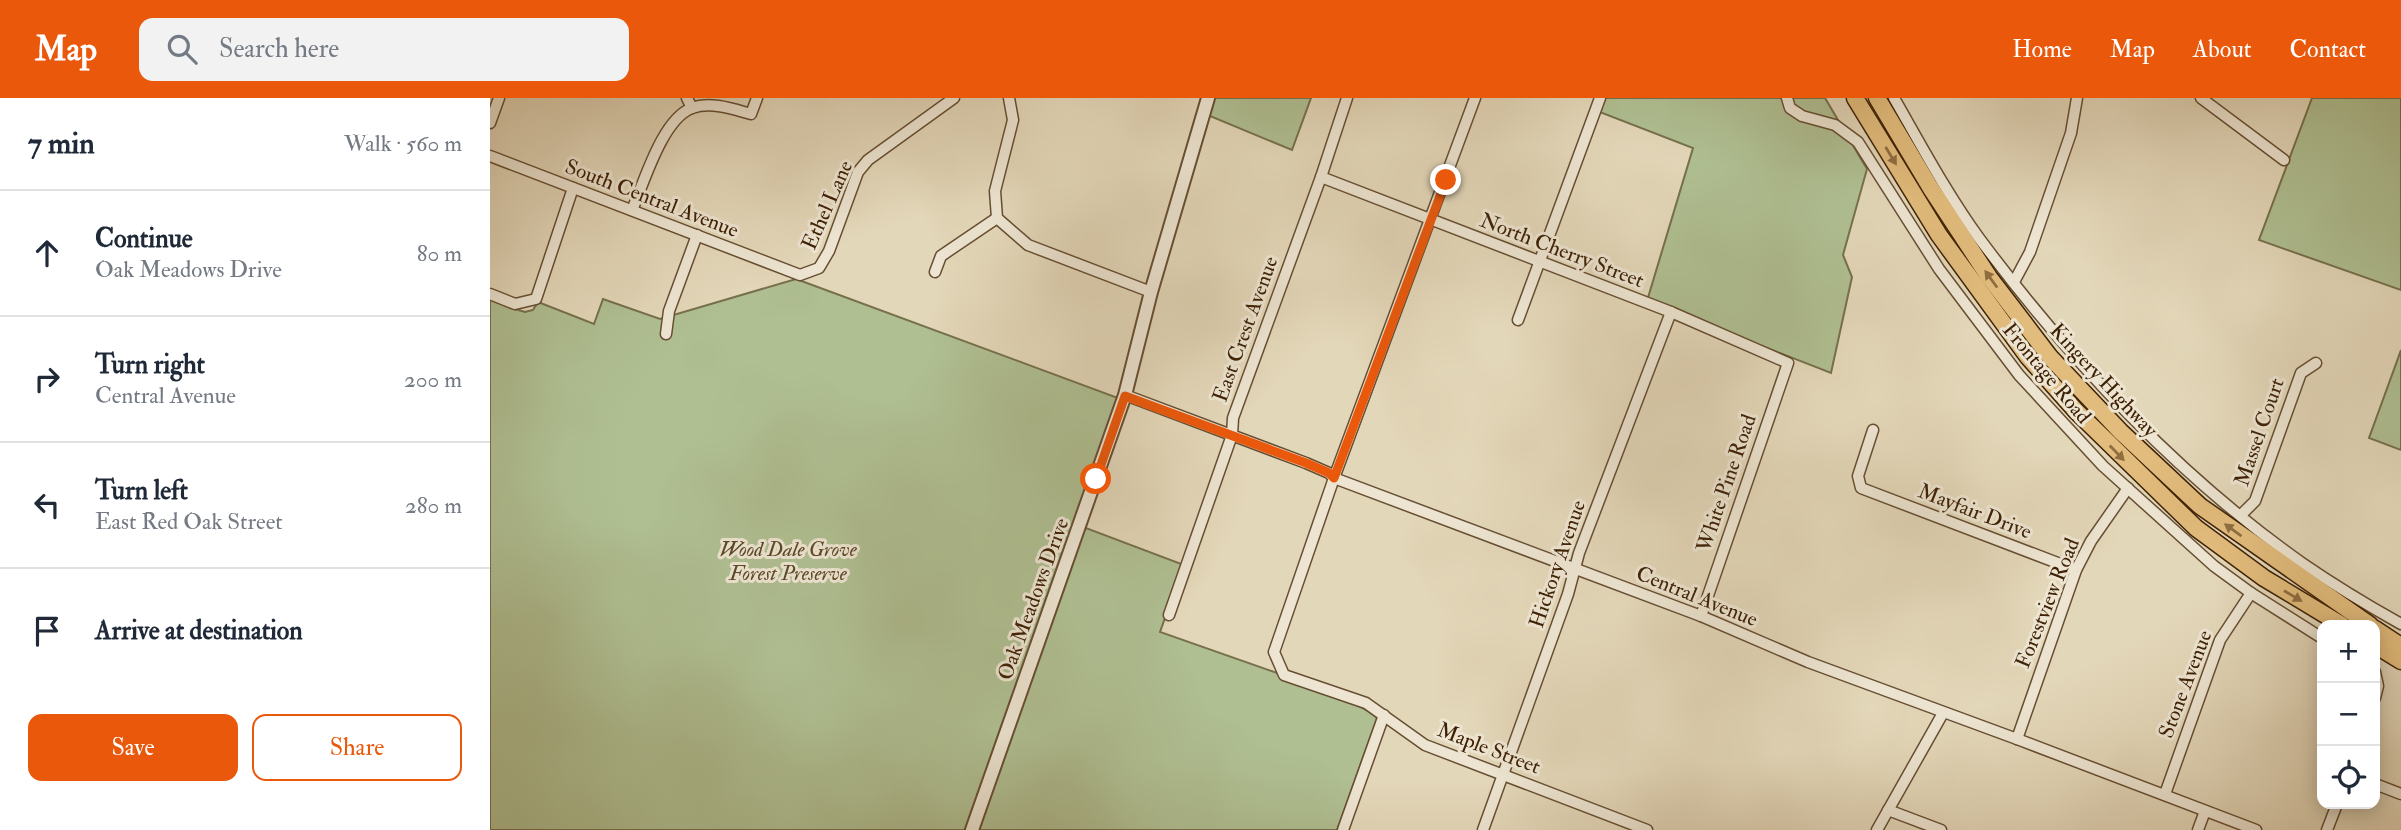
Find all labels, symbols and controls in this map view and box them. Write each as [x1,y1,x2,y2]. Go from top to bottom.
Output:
search box [139,18,629,81]
text: Map [35,29,97,70]
icon: search [163,30,201,68]
text: Search here [219,33,339,65]
text: Home [2012,34,2072,65]
text: Map [2110,34,2155,65]
text: About [2193,34,2252,65]
text: Contact [2290,34,2366,65]
text: 7 min [28,125,95,162]
text: Walk · 560 m [344,129,462,158]
one-way arrow [1884,147,1897,166]
street label: South Central Avenue [561,153,743,244]
street label: Ethel Lane [796,156,859,254]
route end [1430,164,1461,195]
street label: North Cherry Street [1476,207,1648,294]
text: Continue [95,223,193,255]
icon: ahead [28,234,66,272]
text: 80 m [417,239,462,268]
street label: East Crest Avenue [1207,252,1284,406]
text: Oak Meadows Drive [95,255,282,284]
one-way arrow [1985,270,1999,288]
street label: Frontage Road [1996,317,2097,430]
street label: Kingery Highway [2044,318,2164,444]
text: Turn right [95,349,205,381]
icon: right [28,360,66,398]
text: 200 m [404,365,462,394]
street label: Massel Court [2228,374,2291,490]
text: Central Avenue [95,381,236,410]
street label: White Pine Road [1690,410,1763,556]
one-way arrow [2109,444,2125,461]
route start [1080,463,1111,494]
text: Turn left [95,475,188,507]
street label: Mayfair Drive [1914,478,2036,546]
icon: left [28,486,66,524]
text: 280 m [405,491,462,520]
street label: Hickory Avenue [1523,497,1592,632]
text: East Red Oak Street [95,507,283,536]
street label: Oak Meadows Drive [992,514,1075,684]
one-way arrow [2224,523,2242,537]
street label: Forestview Road [2009,534,2086,672]
park label: Wood Dale Grove Forest Preserve [719,536,858,587]
street label: Central Avenue [1632,560,1762,633]
one-way arrow [2284,590,2303,602]
icon: arrive [28,612,66,650]
text: Arrive at destination [95,615,303,647]
map controls [2317,620,2380,809]
button: + [2317,620,2380,683]
street label: Stone Avenue [2153,626,2218,742]
button: − [2317,683,2380,746]
button: Save [28,714,238,781]
button: Share [252,714,462,781]
street label: Maple Street [1433,716,1544,781]
button: locate [2317,746,2380,809]

